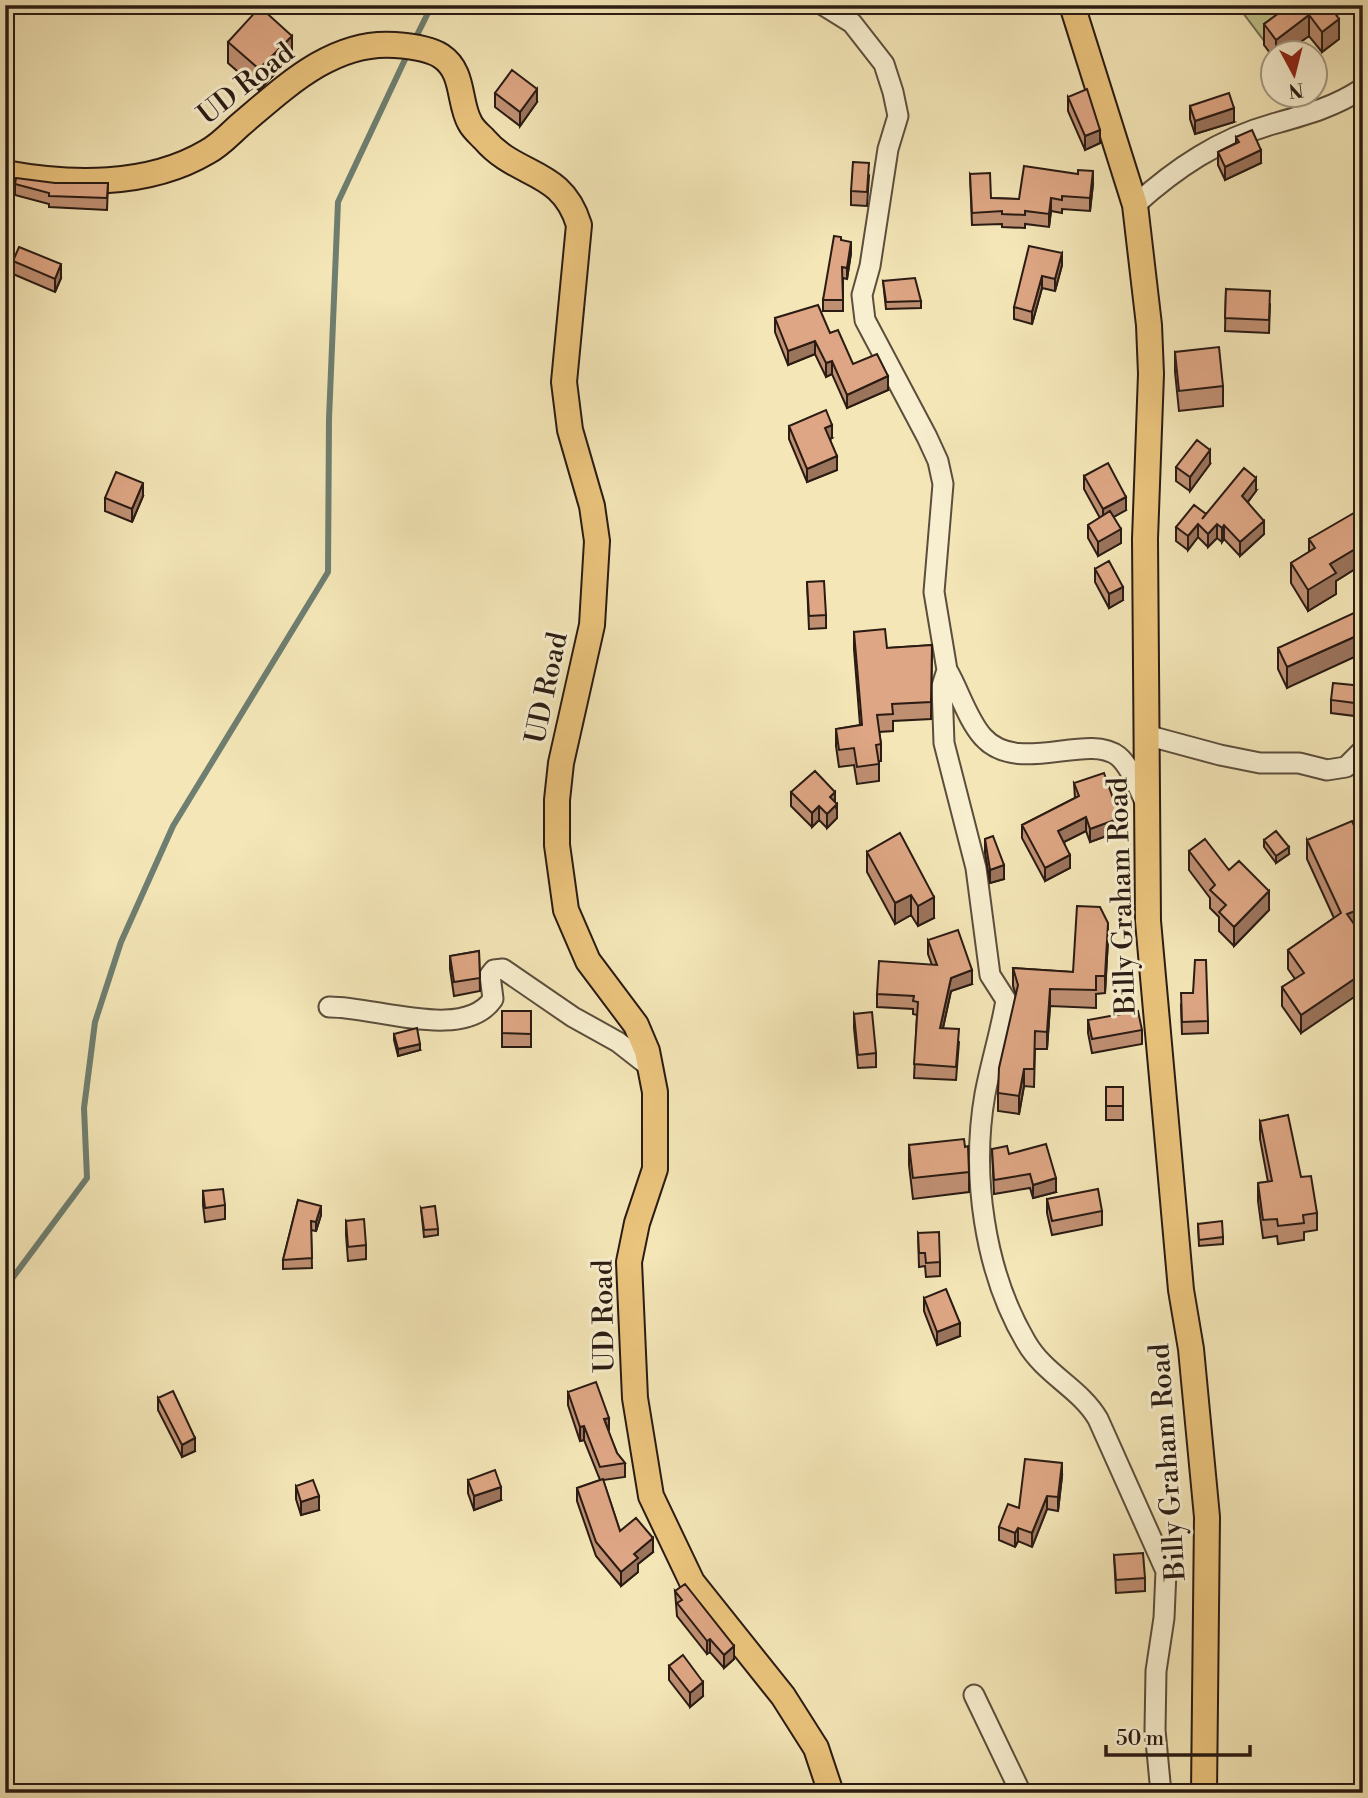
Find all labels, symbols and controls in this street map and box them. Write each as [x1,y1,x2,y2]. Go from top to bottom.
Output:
street label: UD Road [191,35,301,133]
north arrow [1260,38,1330,108]
text: N [1287,77,1305,103]
street label: UD Road [518,629,576,747]
street label: Billy Graham Road [1100,776,1144,1016]
street label: UD Road [586,1259,622,1373]
street label: Billy Graham Road [1142,1342,1194,1583]
scale bar [1106,1714,1249,1758]
text: 50 m [1116,1726,1164,1752]

